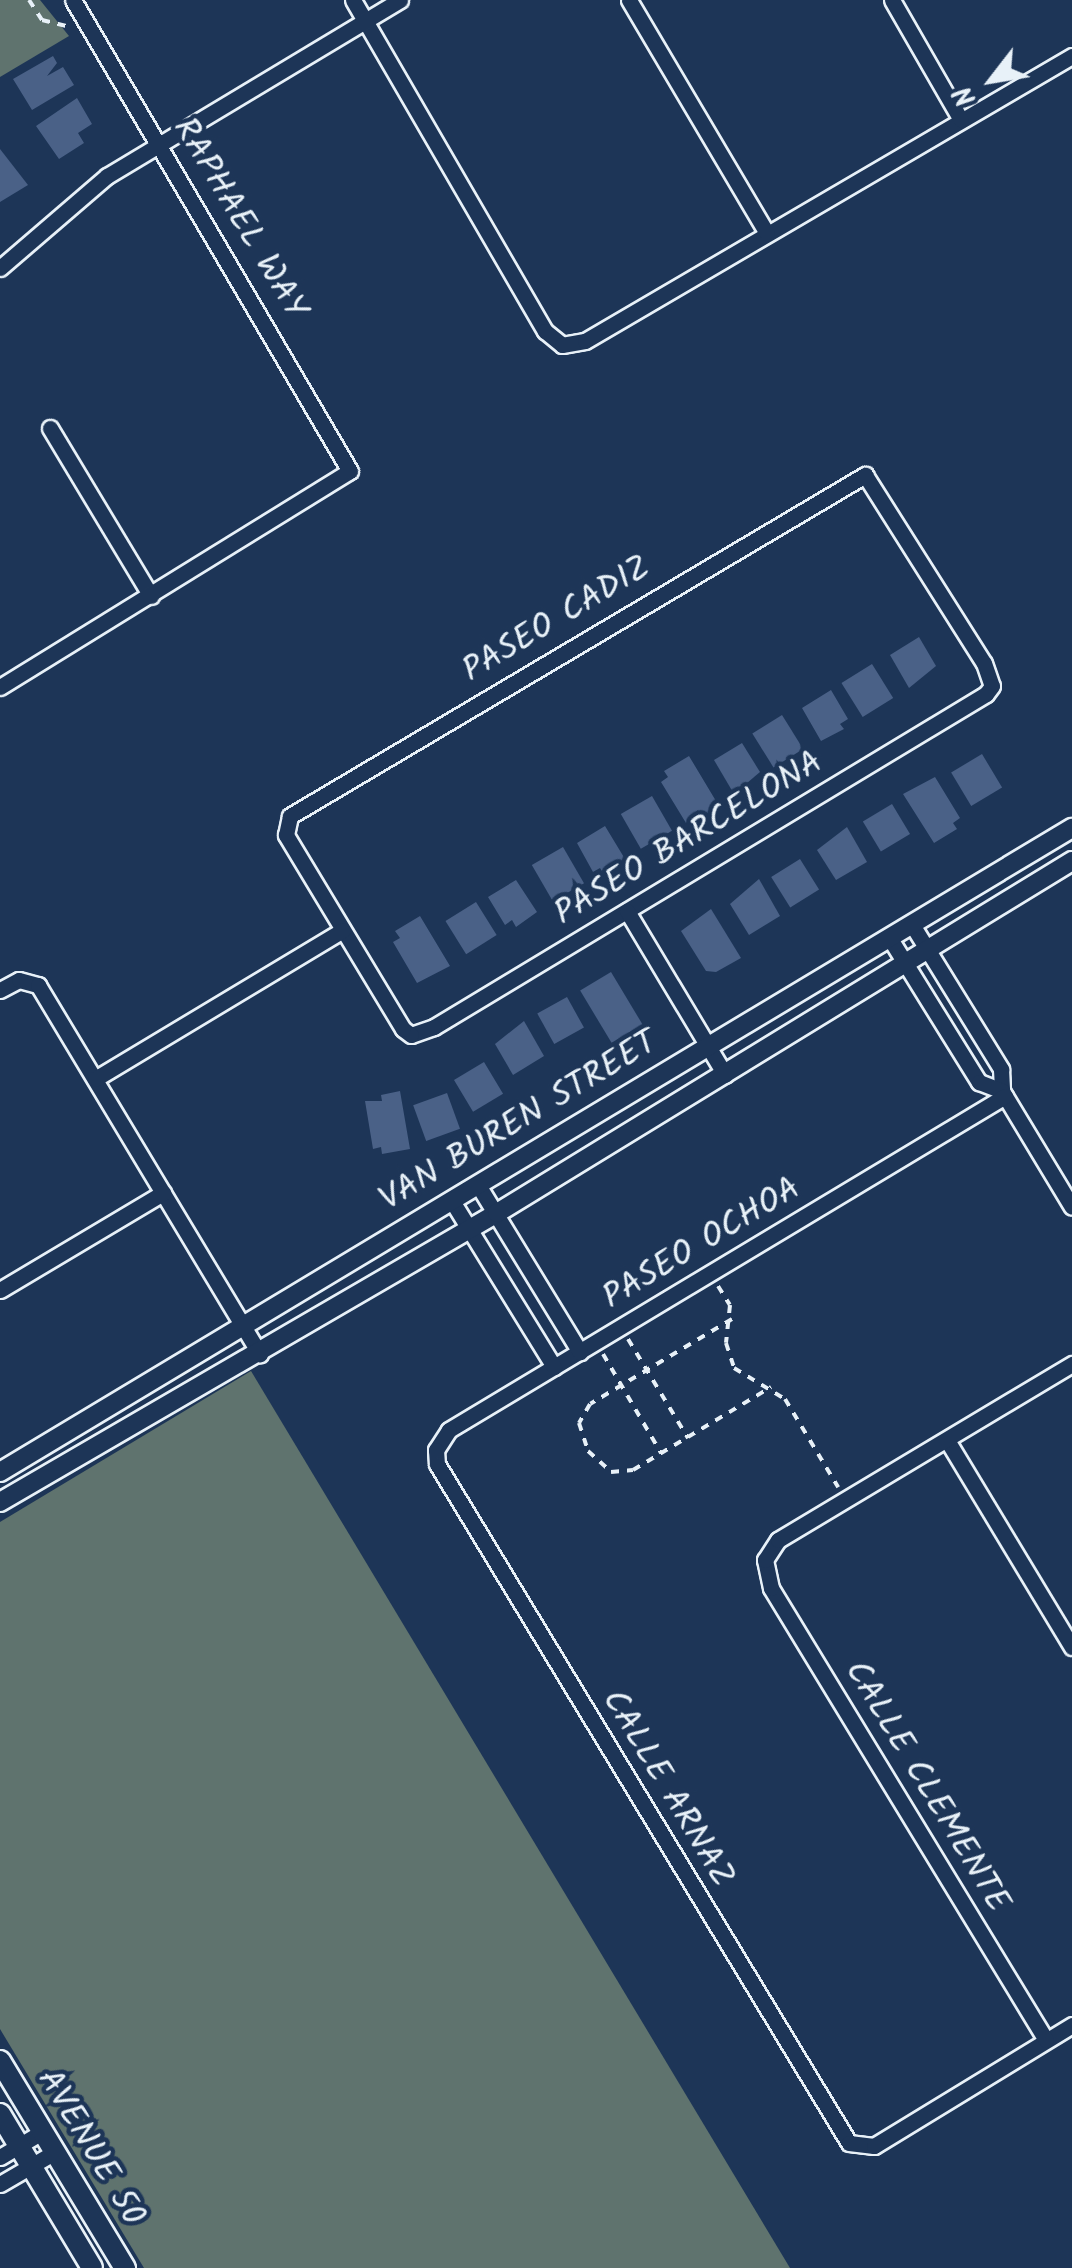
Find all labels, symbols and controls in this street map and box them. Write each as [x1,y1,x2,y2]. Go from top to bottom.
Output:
north arrow [942,30,1042,130]
text: N [942,77,990,115]
street label: RAPHAEL WAY [162,111,316,327]
street label: PASEO CADIZ [455,547,659,693]
street label: PASEO BARCELONA [547,742,831,936]
street label: VAN BUREN STREET [372,1022,666,1222]
street label: PASEO OCHOA [595,1168,809,1320]
street label: CALLE CLEMENTE [834,1653,1018,1921]
street label: CALLE ARNAZ [591,1682,743,1896]
street label: AVENUE 50 [27,2062,153,2234]

